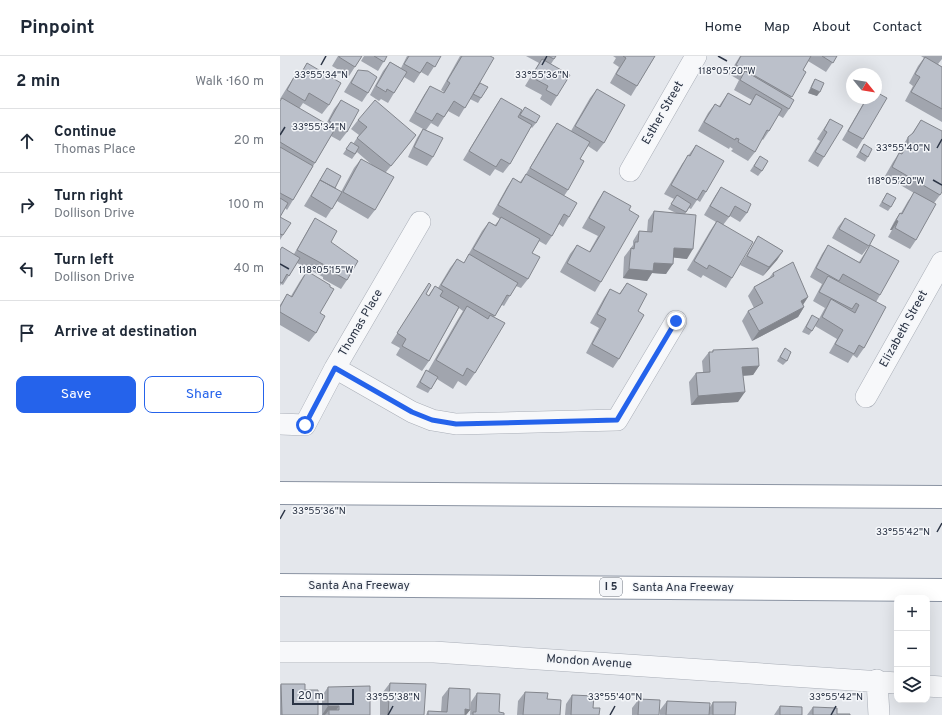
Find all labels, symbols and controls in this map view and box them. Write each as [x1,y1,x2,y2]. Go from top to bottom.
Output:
text: Pinpoint [20,16,95,40]
text: Home [705,19,742,36]
text: Map [764,19,790,36]
text: About [812,19,851,36]
text: Contact [873,19,922,36]
text: 118°05'20"W [698,65,756,78]
north arrow [846,68,882,104]
text: 33°55'34"N [294,69,348,82]
text: 33°55'36"N [515,69,569,82]
text: 2 min [16,71,60,93]
text: Walk · 160 m [195,74,264,90]
street label: Esther Street [638,78,688,148]
text: 33°55'34"N [292,121,346,134]
text: Continue [54,123,116,142]
icon: ahead [16,130,38,152]
text: 20 m [234,133,264,149]
text: Thomas Place [54,142,136,158]
text: 33°55'40"N [876,142,930,155]
text: 118°05'20"W [867,175,925,188]
text: Turn right [54,187,123,206]
icon: right [16,194,38,216]
text: 100 m [228,197,264,213]
text: Dollison Drive [54,206,134,222]
text: Turn left [54,251,114,270]
icon: left [16,258,38,280]
text: 40 m [234,261,264,277]
text: 118°05'15"W [299,264,353,277]
text: Dollison Drive [54,270,134,286]
street label: Thomas Place [335,286,387,360]
street label: Elizabeth Street [876,288,932,370]
route end [667,312,685,330]
icon: arrive [16,322,38,344]
text: Arrive at destination [54,323,197,342]
button: Save [16,376,136,413]
button: Share [144,376,264,413]
route start [296,416,314,434]
text: 33°55'36"N [292,505,346,518]
text: 33°55'42"N [876,526,930,539]
street label: Santa Ana Freeway [308,578,410,594]
road number: I 5 [600,578,622,596]
street label: Santa Ana Freeway [632,580,734,596]
map controls [894,595,930,703]
button: + [894,595,930,631]
button: − [894,631,930,667]
street label: Mondon Avenue [546,651,632,673]
button: layers [894,667,930,703]
scale bar [292,687,354,706]
text: 20 m [298,689,324,703]
text: 33°55'38"N [366,691,420,704]
text: 33°55'40"N [588,691,642,704]
text: 33°55'42"N [809,691,863,704]

